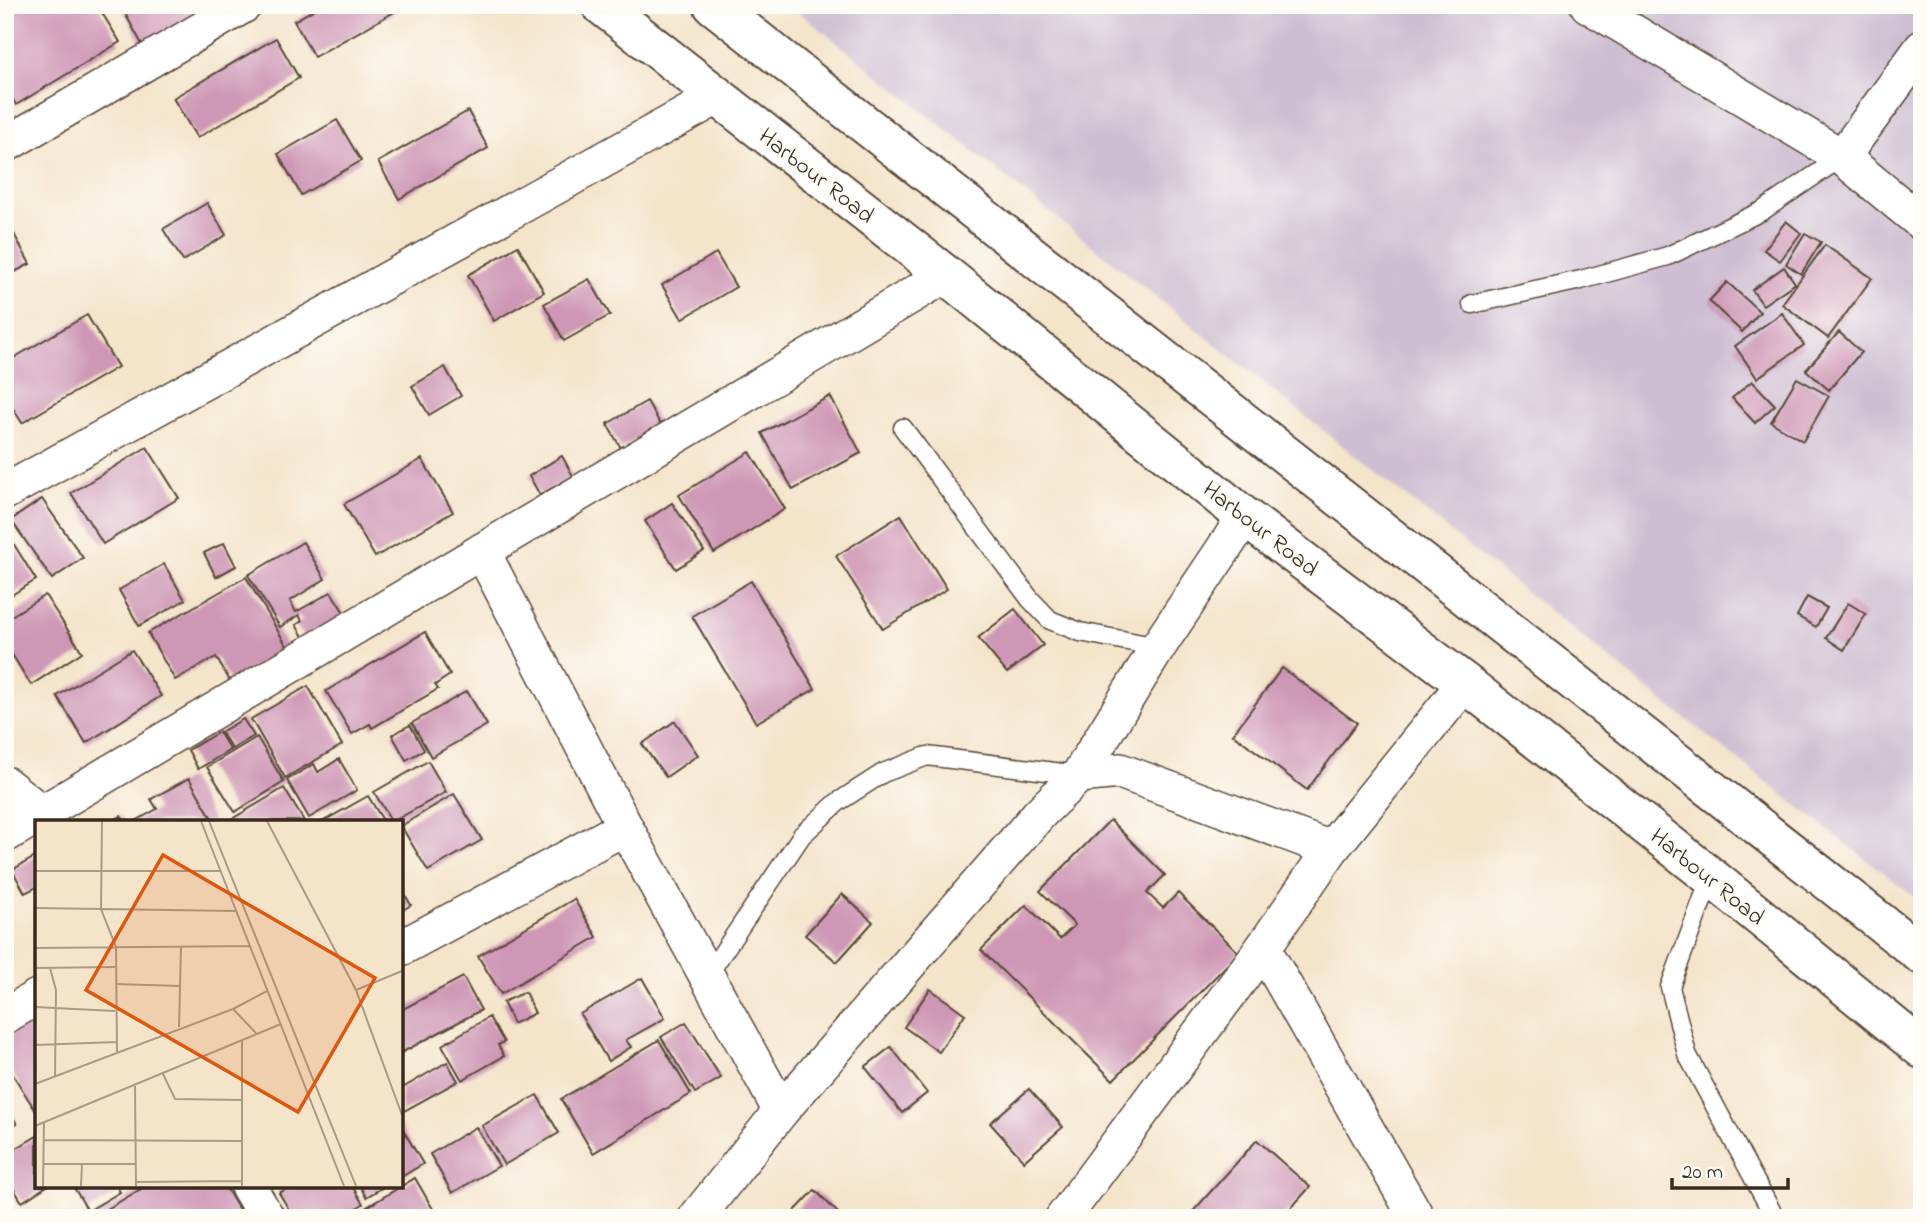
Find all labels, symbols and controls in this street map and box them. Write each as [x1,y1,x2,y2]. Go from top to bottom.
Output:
street label: Harbour Road [750,120,881,234]
street label: Harbour Road [1194,473,1325,587]
inset map [35,820,402,1188]
street label: Harbour Road [1641,821,1772,936]
scale bar [1672,1146,1787,1190]
text: 20 m [1682,1158,1723,1188]

